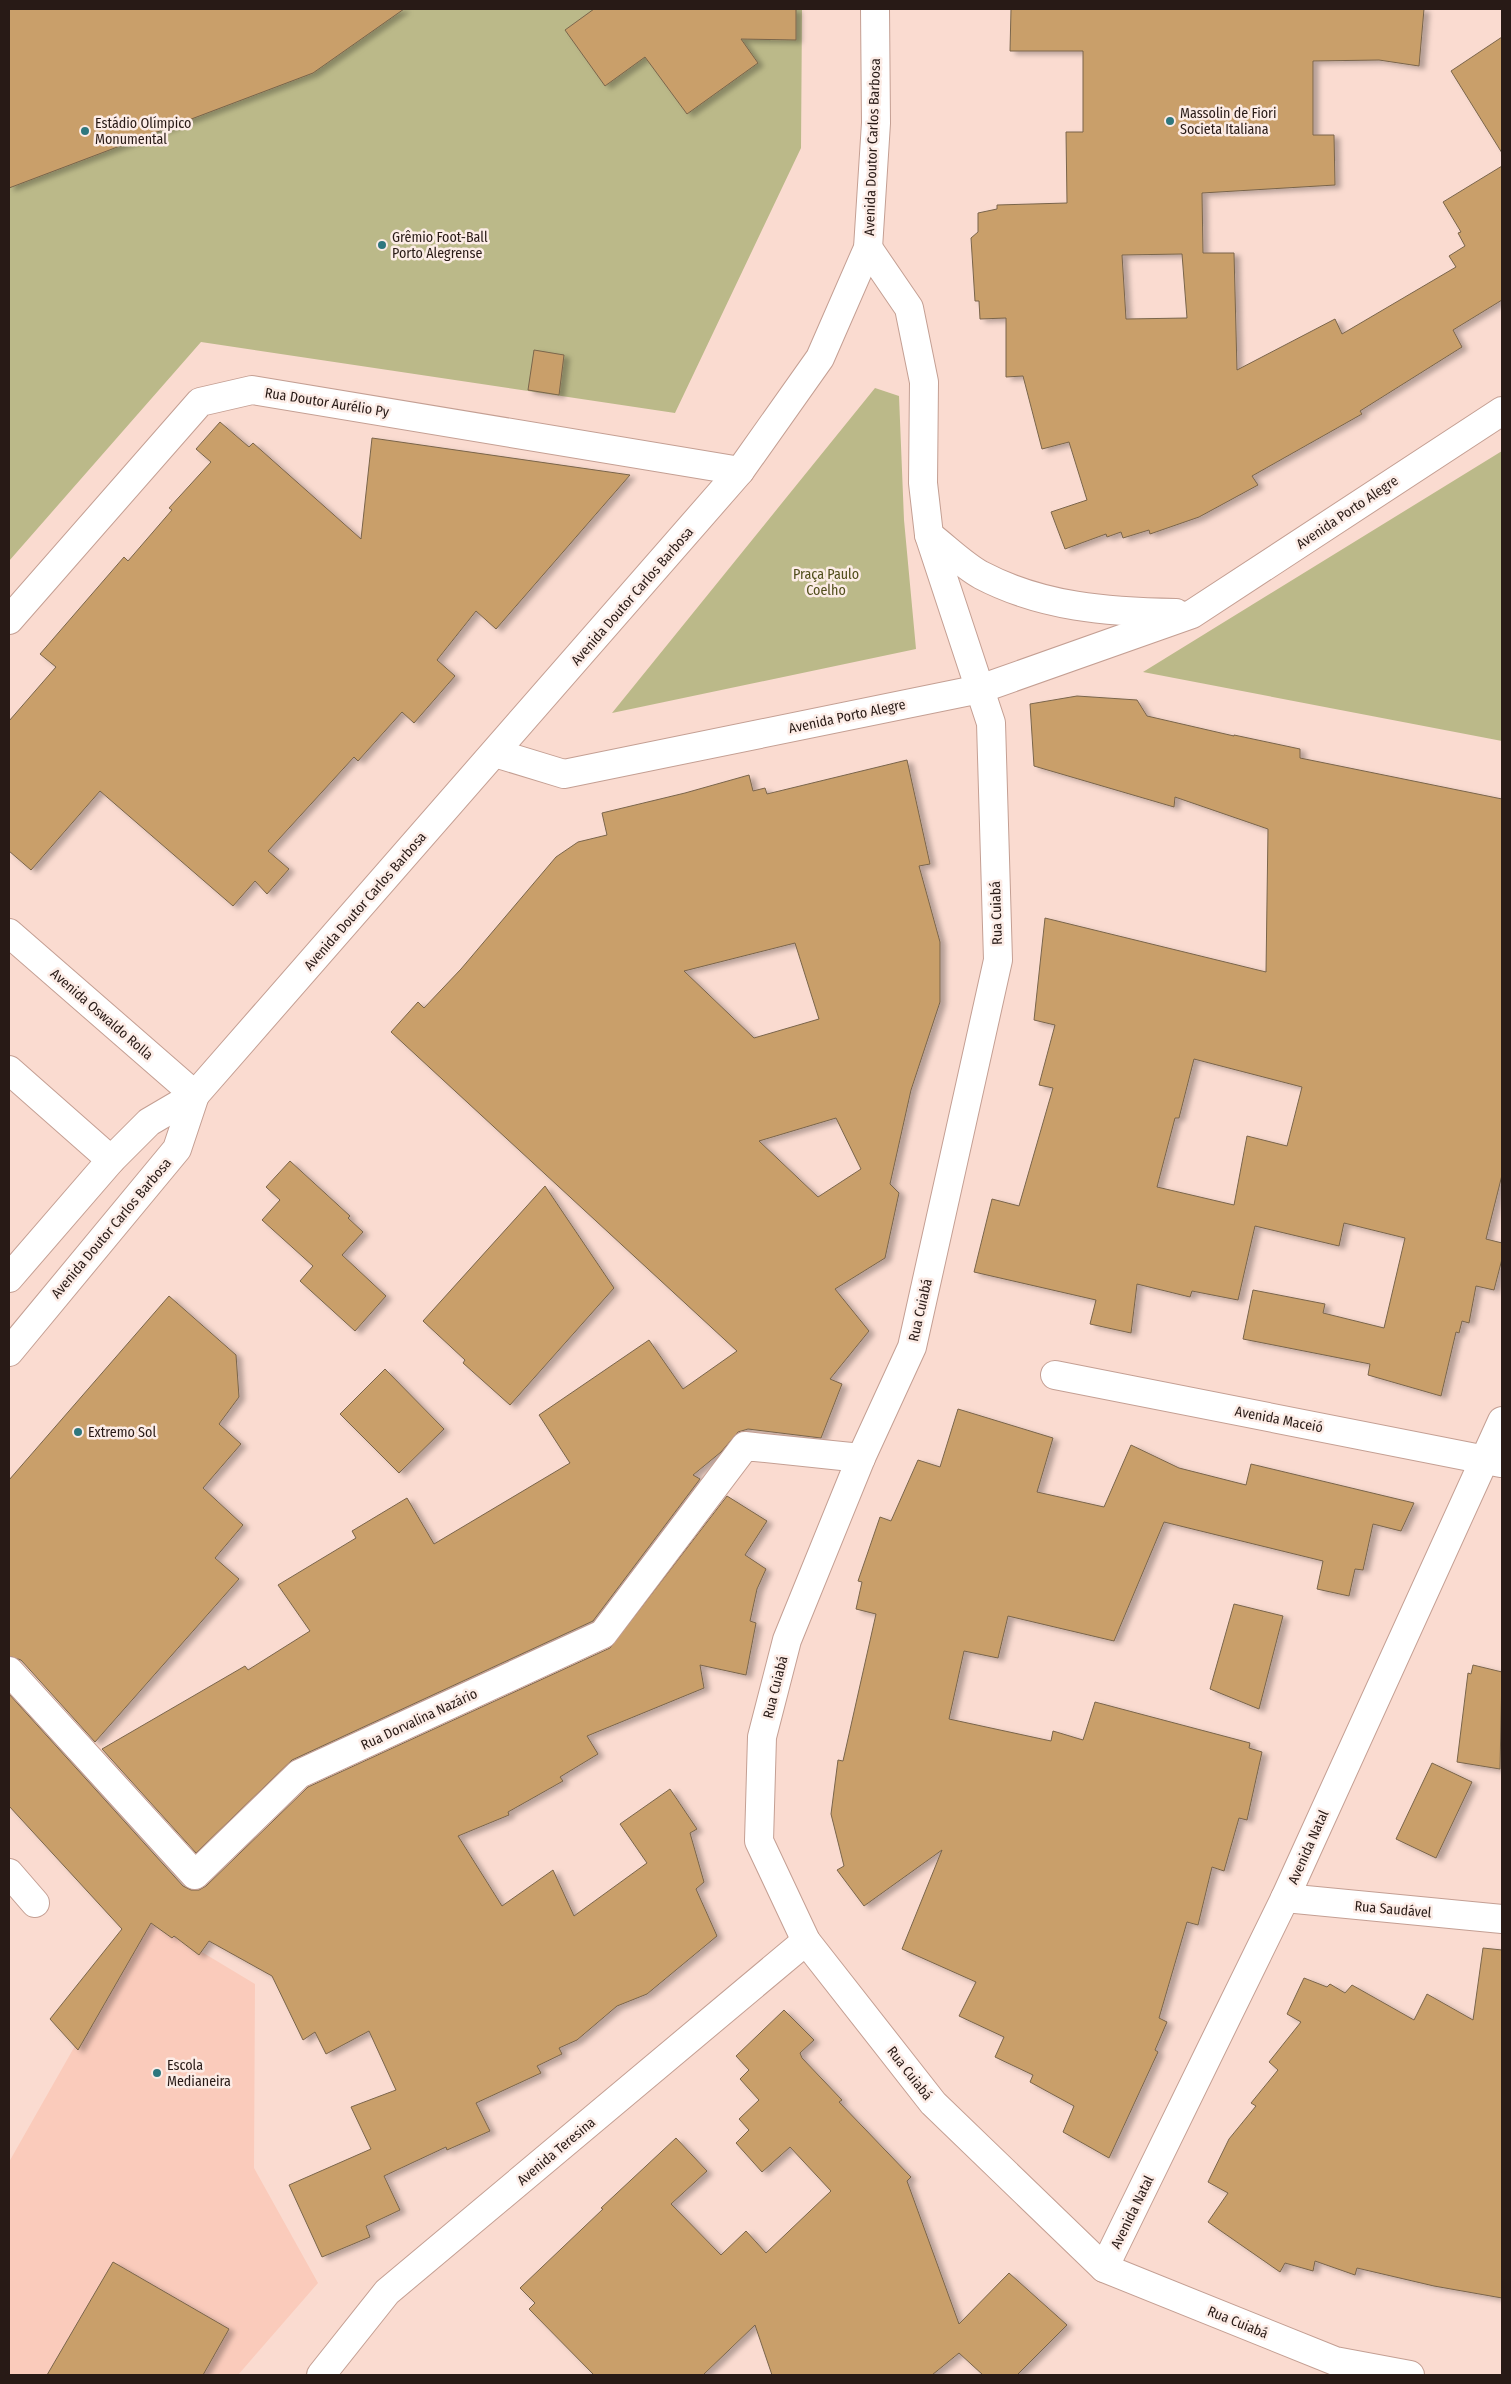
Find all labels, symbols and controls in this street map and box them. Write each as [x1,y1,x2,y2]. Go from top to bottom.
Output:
street label: Avenida Doutor Carlos Barbosa [861,58,884,236]
place label: Massolin de Fiori Societa Italiana [1180,105,1277,138]
place label: Estádio Olímpico Monumental [95,115,191,148]
marker: Massolin de Fiori Societa Italiana [1164,115,1176,127]
marker: Estádio Olímpico Monumental [79,125,91,137]
place label: Grêmio Foot-Ball Porto Alegrense [392,229,488,262]
marker: Grêmio Foot-Ball Porto Alegrense [376,239,388,251]
street label: Rua Doutor Aurélio Py [264,384,391,421]
street label: Avenida Porto Alegre [1293,472,1401,553]
street label: Avenida Doutor Carlos Barbosa [568,524,697,669]
park label: Praça Paulo Coelho [793,566,859,599]
street label: Avenida Porto Alegre [787,696,907,737]
street label: Avenida Doutor Carlos Barbosa [301,829,430,974]
street label: Rua Cuiabá [987,881,1006,945]
street label: Avenida Oswaldo Rolla [47,965,156,1064]
street label: Avenida Doutor Carlos Barbosa [48,1155,175,1302]
street label: Rua Cuiabá [905,1277,936,1343]
street label: Avenida Maceió [1233,1403,1324,1436]
place label: Extremo Sol [88,1424,156,1441]
marker: Extremo Sol [72,1426,84,1438]
street label: Rua Cuiabá [760,1654,791,1720]
street label: Rua Dorvalina Nazário [358,1685,480,1754]
street label: Avenida Natal [1285,1807,1332,1887]
street label: Rua Saudável [1354,1898,1432,1921]
street label: Rua Cuiabá [883,2043,936,2104]
place label: Escola Medianeira [167,2057,231,2090]
marker: Escola Medianeira [151,2067,163,2079]
street label: Avenida Teresina [514,2114,599,2189]
street label: Avenida Natal [1107,2173,1158,2252]
street label: Rua Cuiabá [1205,2303,1271,2342]

